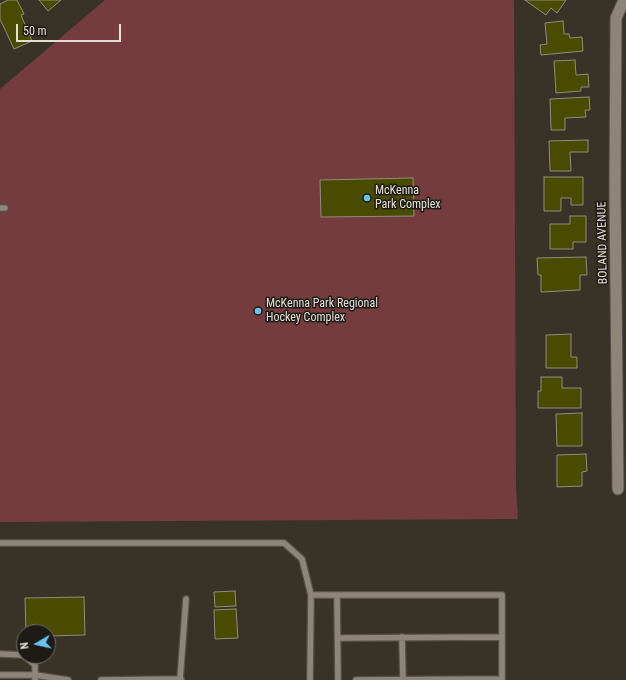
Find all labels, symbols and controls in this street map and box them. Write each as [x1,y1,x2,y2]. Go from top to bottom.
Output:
scale bar [18,16,123,42]
text: 50 m [23,24,47,38]
place label: McKenna Park Complex [375,184,441,212]
marker: McKenna Park Complex [362,193,372,203]
street label: BOLAND AVENUE [595,201,611,285]
place label: McKenna Park Regional Hockey Complex [266,297,378,325]
marker: McKenna Park Regional Hockey Complex [253,306,263,316]
north arrow [16,624,56,664]
text: N [18,641,32,650]

